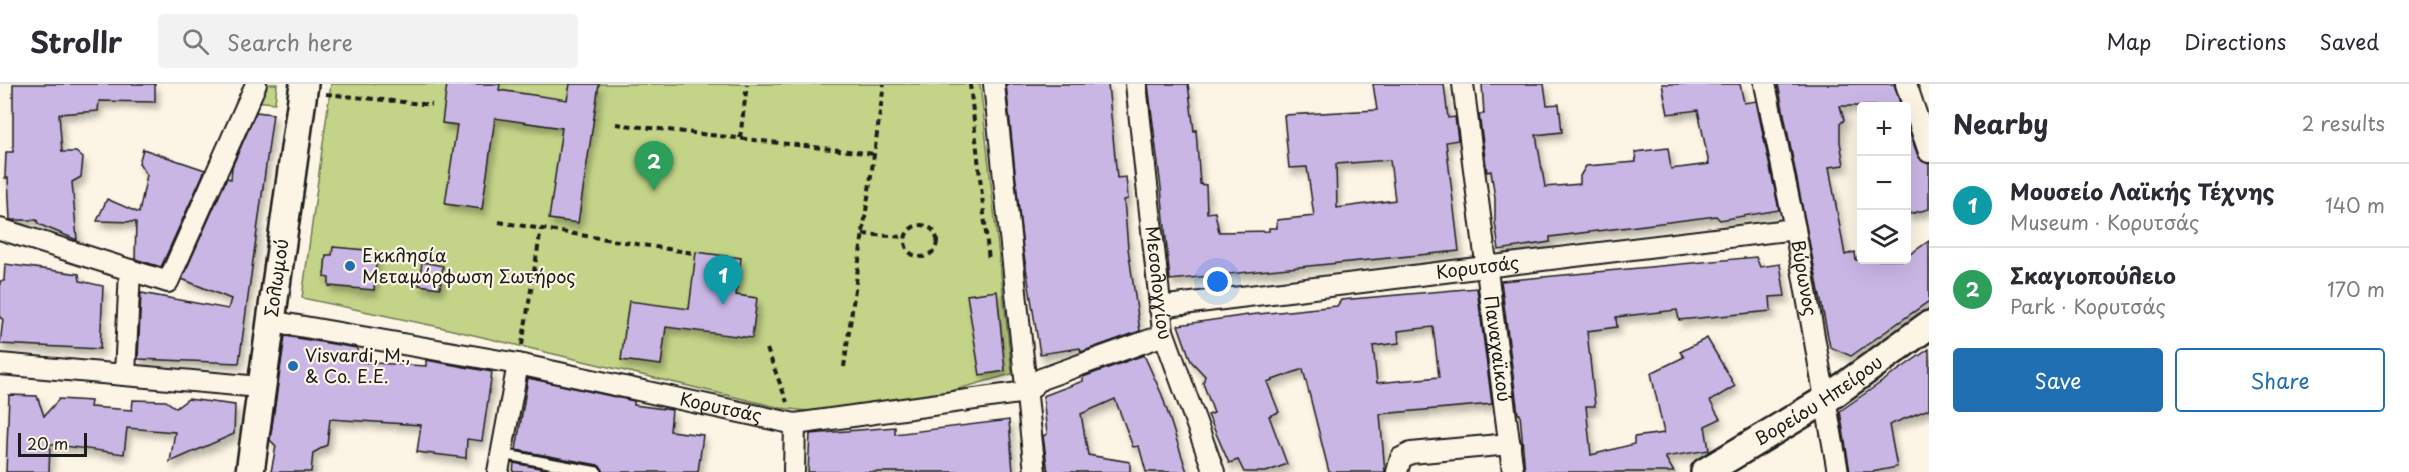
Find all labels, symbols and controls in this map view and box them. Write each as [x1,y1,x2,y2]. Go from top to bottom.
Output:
search box [158,14,578,68]
text: Strollr [30,20,122,63]
icon: search [179,25,212,58]
text: Search here [227,25,353,58]
text: Map [2106,25,2151,57]
text: Directions [2184,25,2286,57]
text: Saved [2319,25,2379,57]
map controls [1857,102,1911,264]
button: + [1857,102,1911,156]
text: Nearby [1953,104,2048,143]
text: 2 results [2302,108,2385,138]
pin: 2 [634,141,674,191]
button: − [1857,156,1911,210]
text: Μουσείο Λαϊκής Τέχνης [2010,174,2275,207]
text: 1 [1968,190,1977,220]
text: 140 m [2325,190,2385,220]
text: Museum · Κορυτσάς [2010,207,2199,237]
button: layers [1857,210,1911,264]
street label: Μεσολογγίου [1140,224,1180,343]
street label: Σολωμού [257,237,294,318]
street label: Βύρωνος [1785,238,1825,318]
place label: Εκκλησία Μεταμόρφωση Σωτήρος [362,241,576,289]
street label: Κορυτσάς [1435,248,1520,285]
pin: 1 [704,256,742,305]
text: Σκαγιοπούλειο [2010,258,2176,291]
marker: Εκκλησία Μεταμόρφωση Σωτήρος [343,259,357,273]
your location [1203,267,1232,296]
text: 2 [1965,274,1980,304]
text: 170 m [2327,274,2385,304]
text: Park · Κορυτσάς [2010,291,2166,321]
street label: Παναχαϊκού [1478,294,1519,403]
place label: Visvardi, M., & Co. E.E. [305,341,411,389]
street label: Βορείου Ηπείρου [1748,348,1887,452]
button: Save [1953,348,2163,412]
button: Share [2175,348,2385,412]
marker: Visvardi, M., & Co. E.E. [286,359,300,373]
street label: Κορυτσάς [677,384,764,428]
scale bar [18,430,87,458]
text: 20 m [27,431,68,455]

